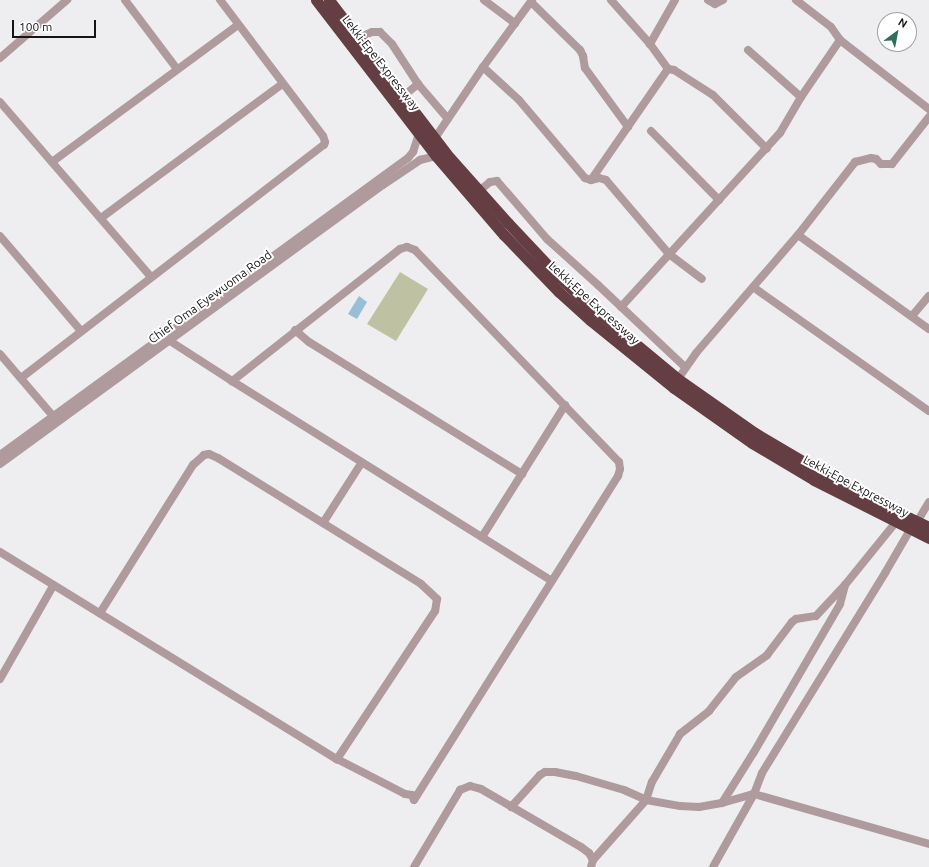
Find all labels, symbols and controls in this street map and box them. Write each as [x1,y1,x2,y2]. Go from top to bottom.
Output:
scale bar [14,12,98,38]
street label: Lekki-Epe Expressway [339,12,423,114]
north arrow [877,12,917,52]
text: N [896,15,909,30]
text: 100 m [19,20,52,33]
street label: Chief Oma Eyewuoma Road [146,247,274,347]
street label: Lekki-Epe Expressway [546,258,642,348]
street label: Lekki-Epe Expressway [801,452,911,520]

